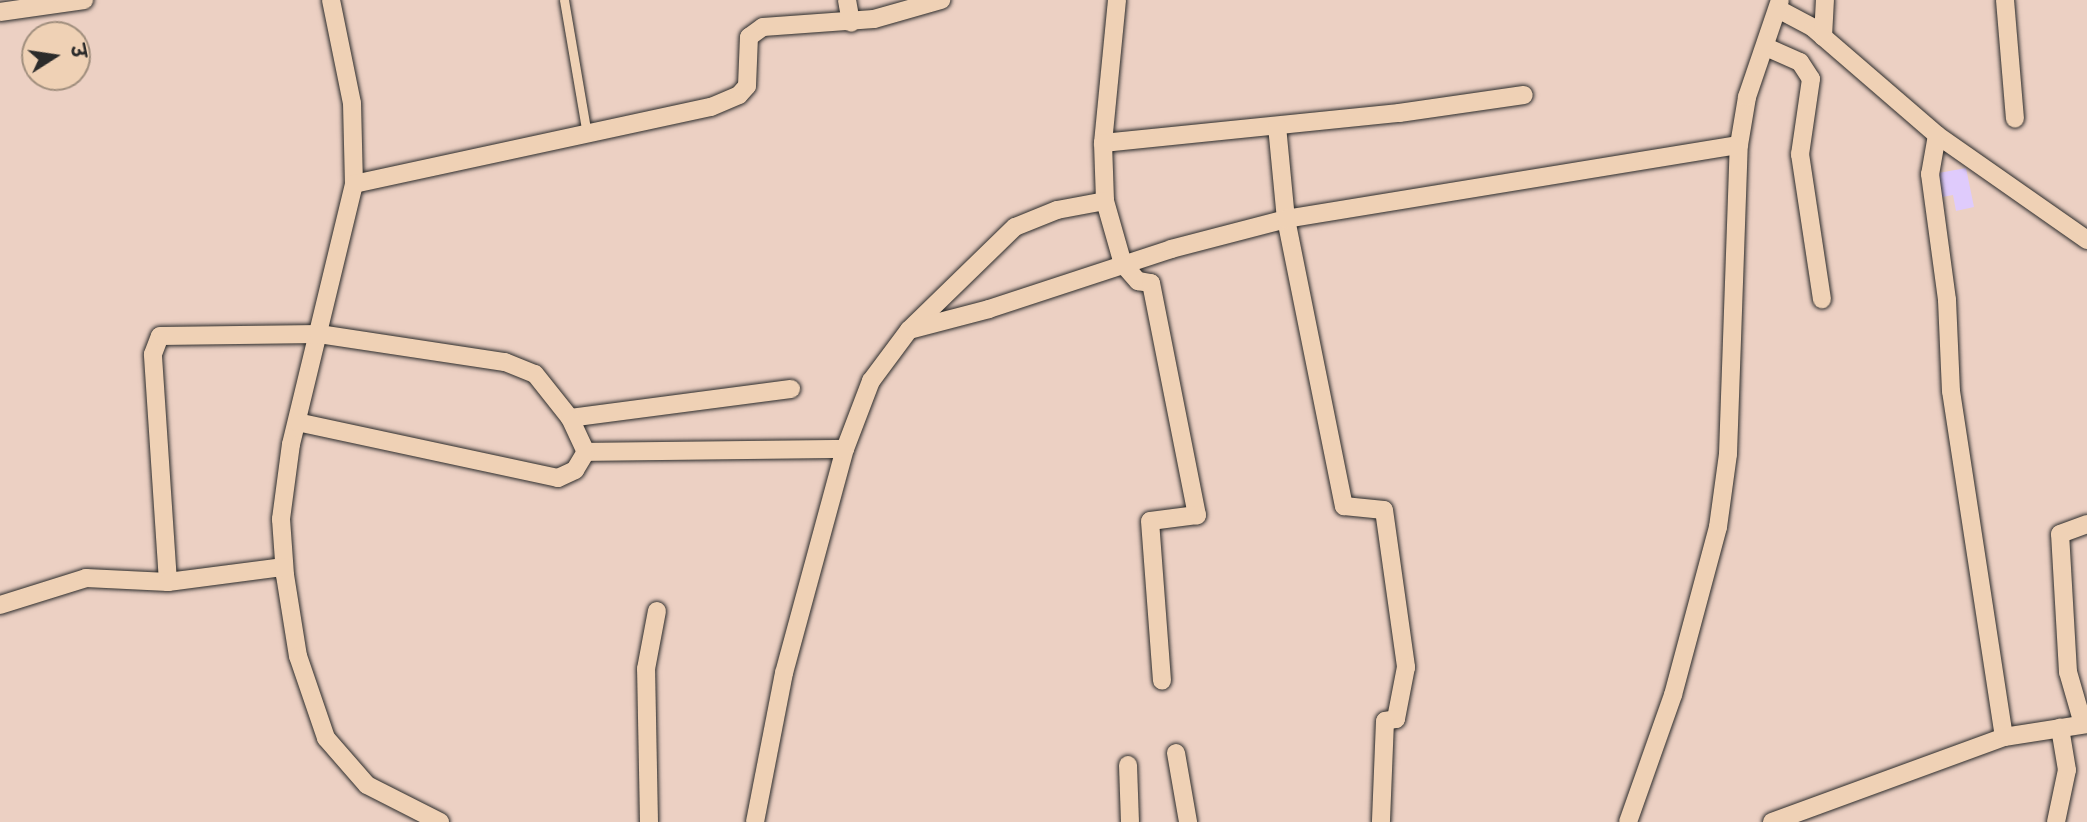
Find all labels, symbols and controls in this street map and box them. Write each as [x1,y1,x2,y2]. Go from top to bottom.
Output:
north arrow [21,21,91,91]
text: उ [63,43,88,61]

